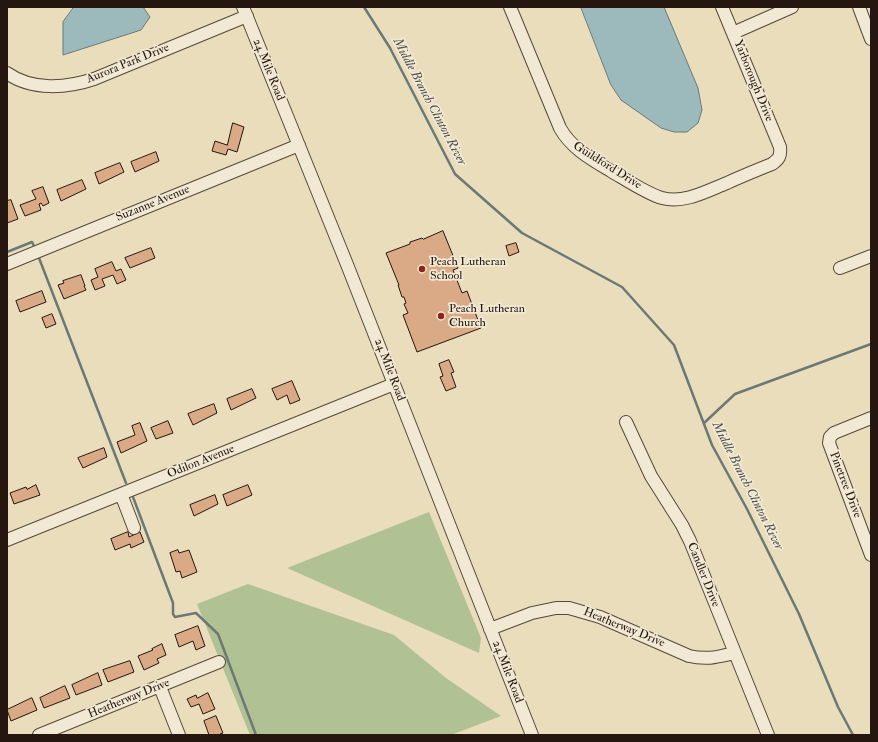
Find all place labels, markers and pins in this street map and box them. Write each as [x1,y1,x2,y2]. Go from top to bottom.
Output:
place label: Peach Lutheran School [430,255,506,283]
marker: Peach Lutheran School [417,264,427,274]
place label: Peach Lutheran Church [449,302,525,330]
marker: Peach Lutheran Church [436,311,446,321]

